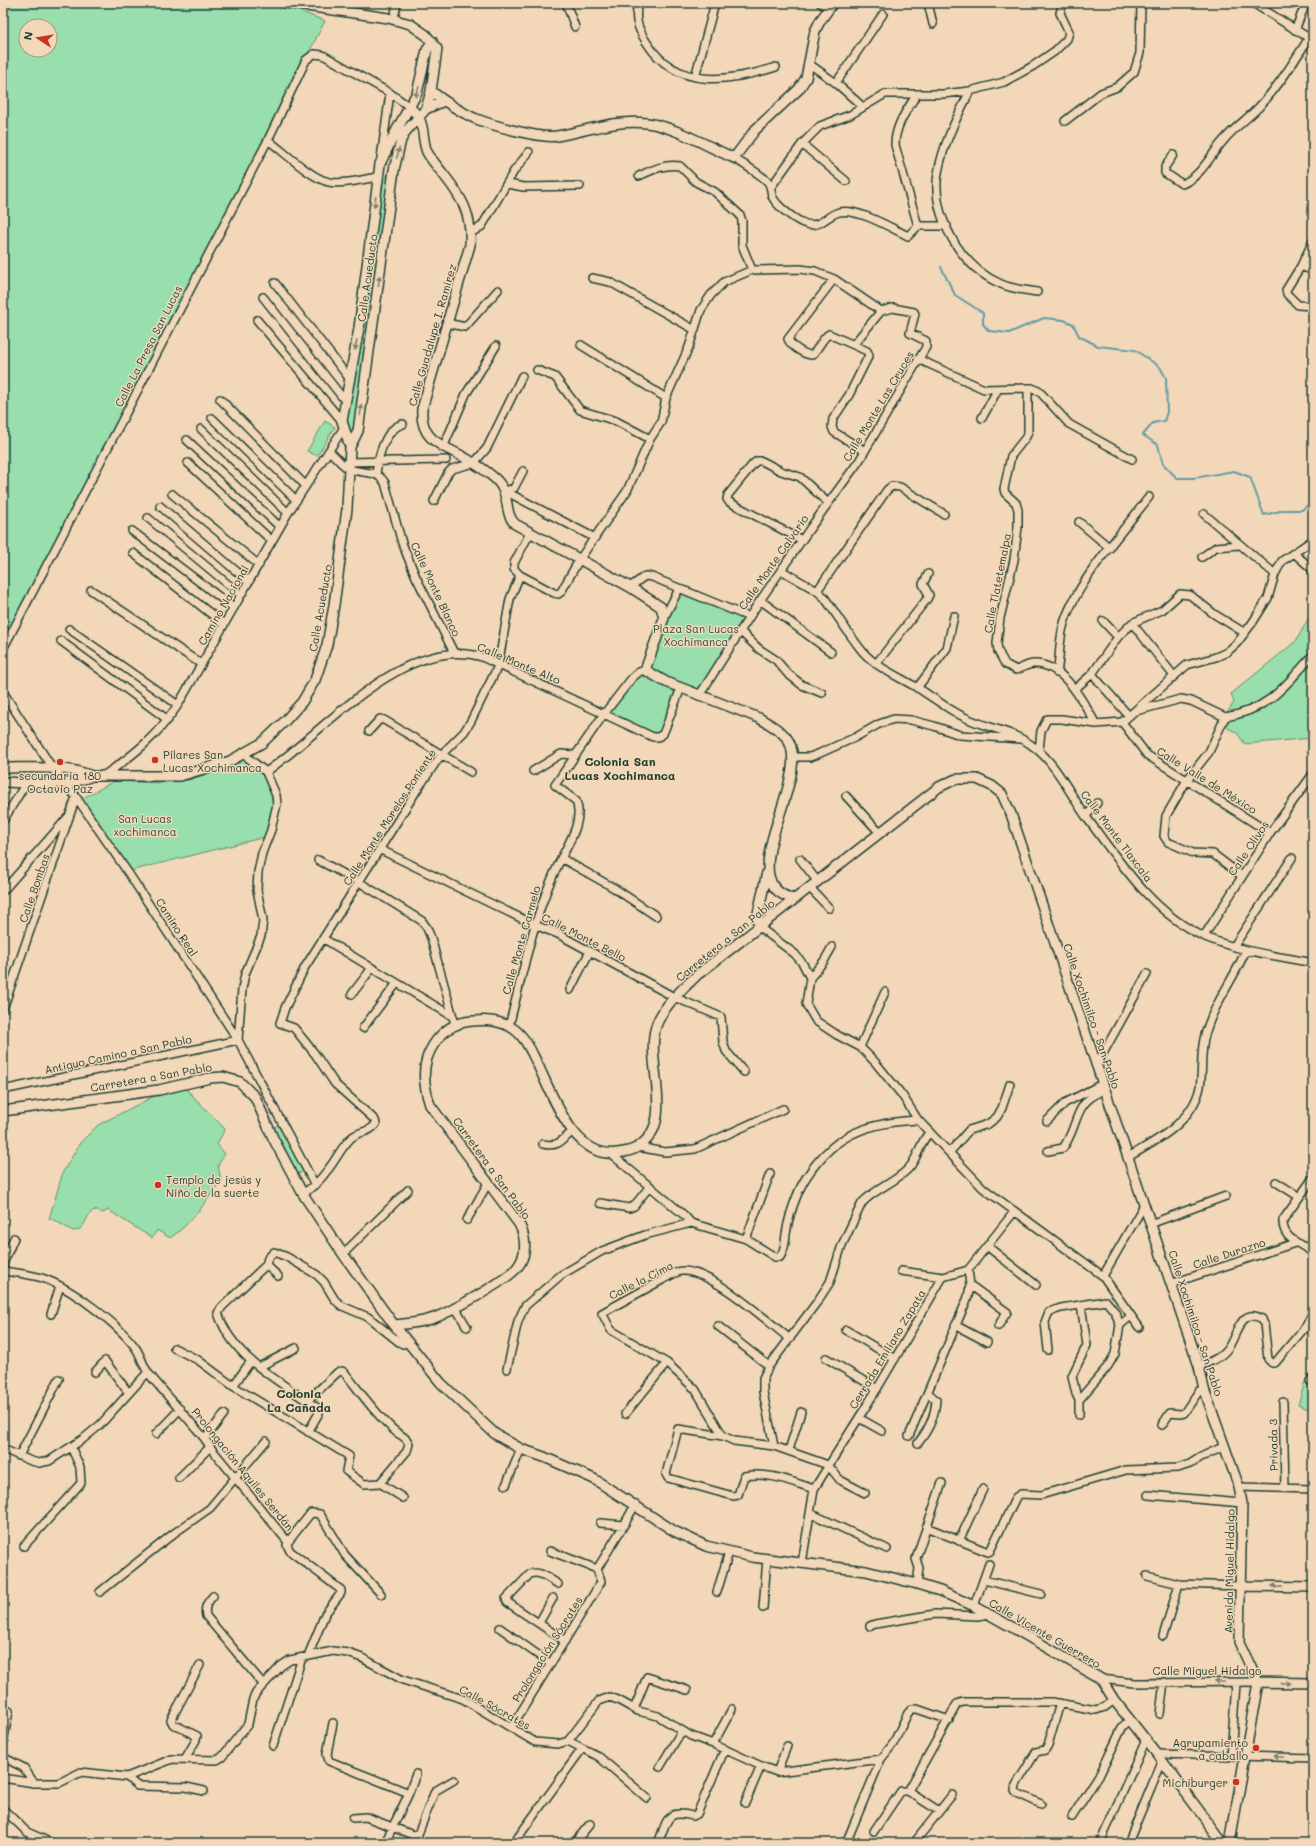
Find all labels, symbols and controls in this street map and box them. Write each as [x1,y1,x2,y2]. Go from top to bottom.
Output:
north arrow [18,18,58,58]
text: N [20,30,36,41]
one-way arrow [413,87,419,99]
one-way arrow [396,146,402,159]
one-way arrow [372,196,378,208]
street label: Calle Acueducto [353,233,381,323]
street label: Calle Guadalupe I. Ramírez [404,262,460,408]
one-way arrow [376,275,382,287]
street label: Calle La Presa San Lucas [111,283,185,409]
one-way arrow [352,339,358,351]
street label: Calle Monte Las Cruces [839,348,917,464]
one-way arrow [358,404,364,416]
street label: Calle Monte Calvario [735,511,812,612]
street label: Calle Tlatetemalpa [980,532,1014,634]
street label: Calle Monte Blanco [408,539,465,639]
street label: Camino Nacional [194,562,252,648]
street label: Calle Acueducto [305,563,335,653]
park label: Plaza San Lucas Xochimanca [653,621,739,649]
street label: Calle Monte Alto [475,639,563,687]
street label: Calle Valle de México [1154,743,1260,817]
street label: Calle Monte Morelos Poniente [339,746,439,888]
place label: Pilares San Lucas Xochimanca [163,747,262,775]
district label: Colonia San Lucas Xochimanca [565,753,675,783]
marker: Pilares San Lucas Xochimanca [150,755,160,765]
marker: secundaria 180 Octavio Paz [55,757,65,767]
place label: secundaria 180 Octavio Paz [19,768,101,796]
street label: Calle Monte Tlaxcala [1077,787,1157,885]
park label: San Lucas xochimanca [113,811,177,839]
street label: Calle Olivos [1224,818,1272,878]
street label: Calle Bombas [15,852,53,924]
street label: Calle Monte Carmelo [498,884,544,996]
street label: Camino Real [153,895,201,959]
street label: Carretera a San Pablo [672,895,778,985]
street label: Calle Monte Bello [539,909,629,965]
street label: Calle Xochimilco - San Pablo [1060,941,1124,1091]
street label: Antiguo Camino a San Pablo [43,1031,193,1077]
street label: Carretera a San Pablo [89,1059,213,1095]
street label: Carretera a San Pablo [450,1114,534,1223]
place label: Templo de jesús y Niño de la suerte [166,1172,261,1200]
marker: Templo de jesús y Niño de la suerte [153,1180,163,1190]
street label: Calle Durazno [1191,1234,1268,1272]
street label: Calle Xochimilco - San Pablo [1165,1248,1227,1398]
street label: Calle la Cima [606,1257,676,1303]
street label: Cerrada Emiliano Zapata [845,1286,929,1412]
district label: Colonia La Cañada [267,1385,331,1415]
street label: Prolongación Aquiles Serdán [189,1404,297,1534]
street label: Privada 3 [1265,1418,1281,1471]
street label: Avenida Miguel Hidalgo [1220,1508,1238,1633]
one-way arrow [1270,1583,1283,1589]
street label: Prolongación Sócrates [508,1593,586,1705]
street label: Calle Vicente Guerrero [987,1595,1104,1671]
street label: Calle Miguel Hidalgo [1153,1663,1262,1678]
one-way arrow [1212,1679,1225,1685]
one-way arrow [1280,1679,1292,1686]
street label: Calle Sócrates [457,1681,533,1733]
place label: Agrupamiento a caballo [1172,1735,1248,1763]
marker: Agrupamiento a caballo [1251,1743,1261,1753]
one-way arrow [1272,1754,1285,1760]
place label: Michiburger [1163,1775,1228,1790]
marker: Michiburger [1231,1777,1241,1787]

